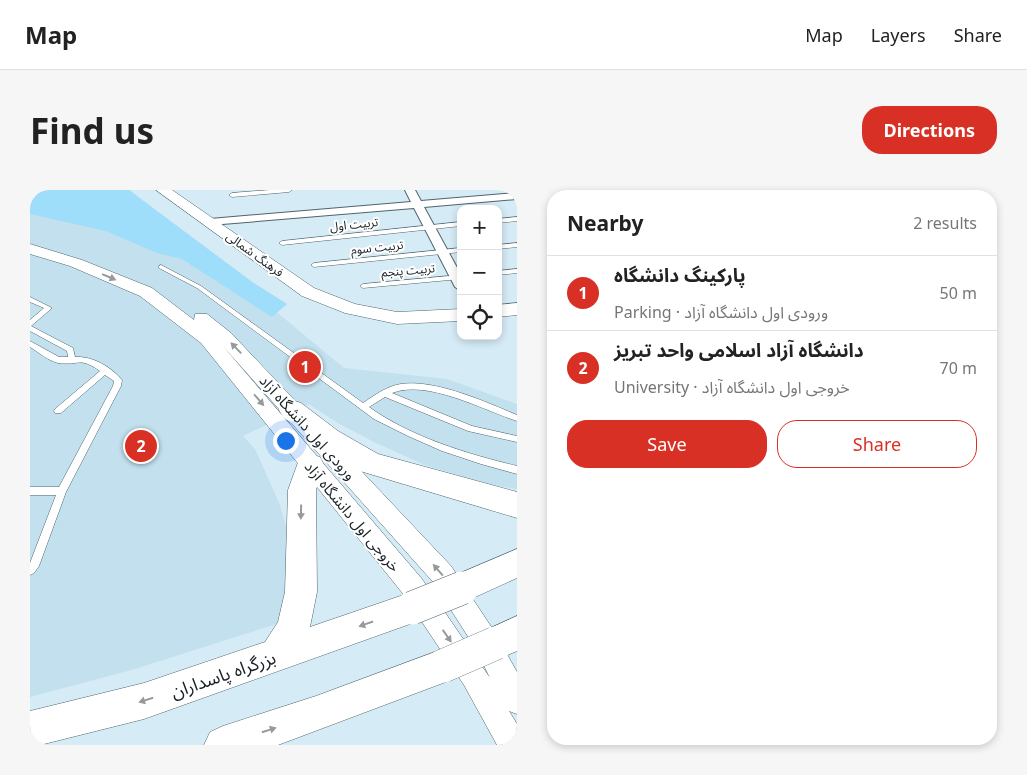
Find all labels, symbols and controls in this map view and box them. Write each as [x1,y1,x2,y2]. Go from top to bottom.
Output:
text: Map [25,18,77,51]
text: Map [805,23,843,47]
text: Layers [871,23,926,47]
text: Share [954,23,1002,47]
button: Directions [862,106,997,154]
text: Find us [30,107,154,154]
map controls [457,205,502,340]
button: + [457,205,502,250]
text: Nearby [567,209,643,237]
text: 2 results [913,212,977,234]
street label: تربیت اول [329,213,379,235]
street label: فرهنگ شمالی [223,227,287,281]
street label: تربیت سوم [350,236,405,259]
button: − [457,250,502,295]
street label: تربیت پنجم [380,259,436,282]
text: پارکینگ دانشگاه [614,262,746,288]
one-way arrow [102,273,116,281]
text: 1 [578,282,588,304]
text: 50 m [940,282,977,304]
button: locate [457,295,502,340]
text: Parking · ورودی اول دانشگاه آزاد [614,301,828,323]
text: دانشگاه آزاد اسلامی واحد تبریز [614,337,864,363]
one-way arrow [230,342,242,354]
pin: 1 [289,348,321,386]
text: 2 [578,357,588,379]
text: 70 m [940,357,977,379]
street label: ورودی اول دانشگاه آزاد [255,370,361,484]
text: University · خروجی اول دانشگاه آزاد [614,376,850,398]
one-way arrow [253,394,265,406]
button: Save [567,420,767,468]
button: Share [777,420,977,468]
pin: 2 [125,427,157,465]
your location [273,428,299,454]
street label: خروجی اول دانشگاه آزاد [301,456,405,576]
one-way arrow [297,505,305,521]
one-way arrow [432,565,444,577]
one-way arrow [358,621,373,628]
one-way arrow [442,629,452,643]
street label: بزرگراه پاسداران [167,645,279,703]
one-way arrow [138,697,153,705]
one-way arrow [262,725,277,733]

